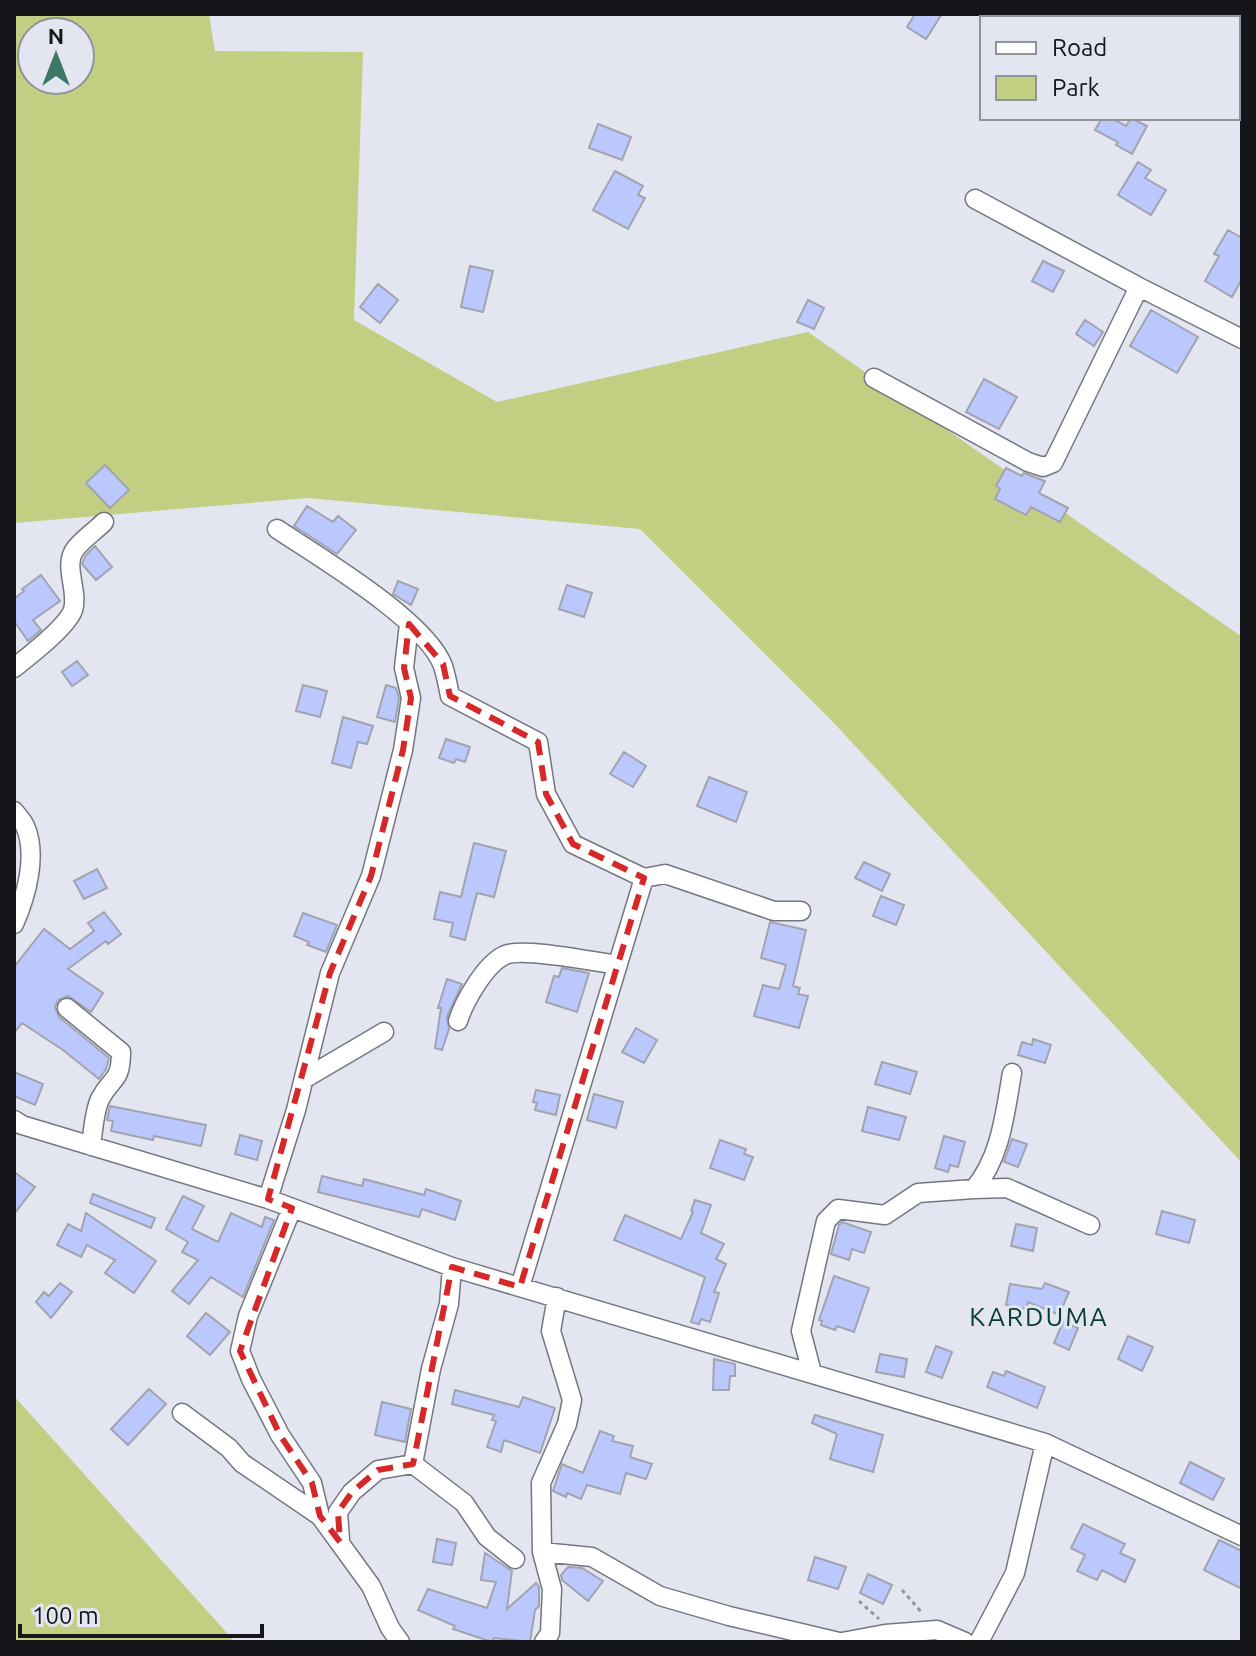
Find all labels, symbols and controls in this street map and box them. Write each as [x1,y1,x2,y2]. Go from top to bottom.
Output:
north arrow [16,16,96,96]
legend [980,16,1240,120]
text: N [48,23,64,48]
text: Road [1052,34,1107,61]
text: Park [1052,74,1100,101]
district label: KARDUMA [969,1302,1109,1331]
scale bar [20,1588,262,1638]
text: 100 m [32,1602,99,1629]

